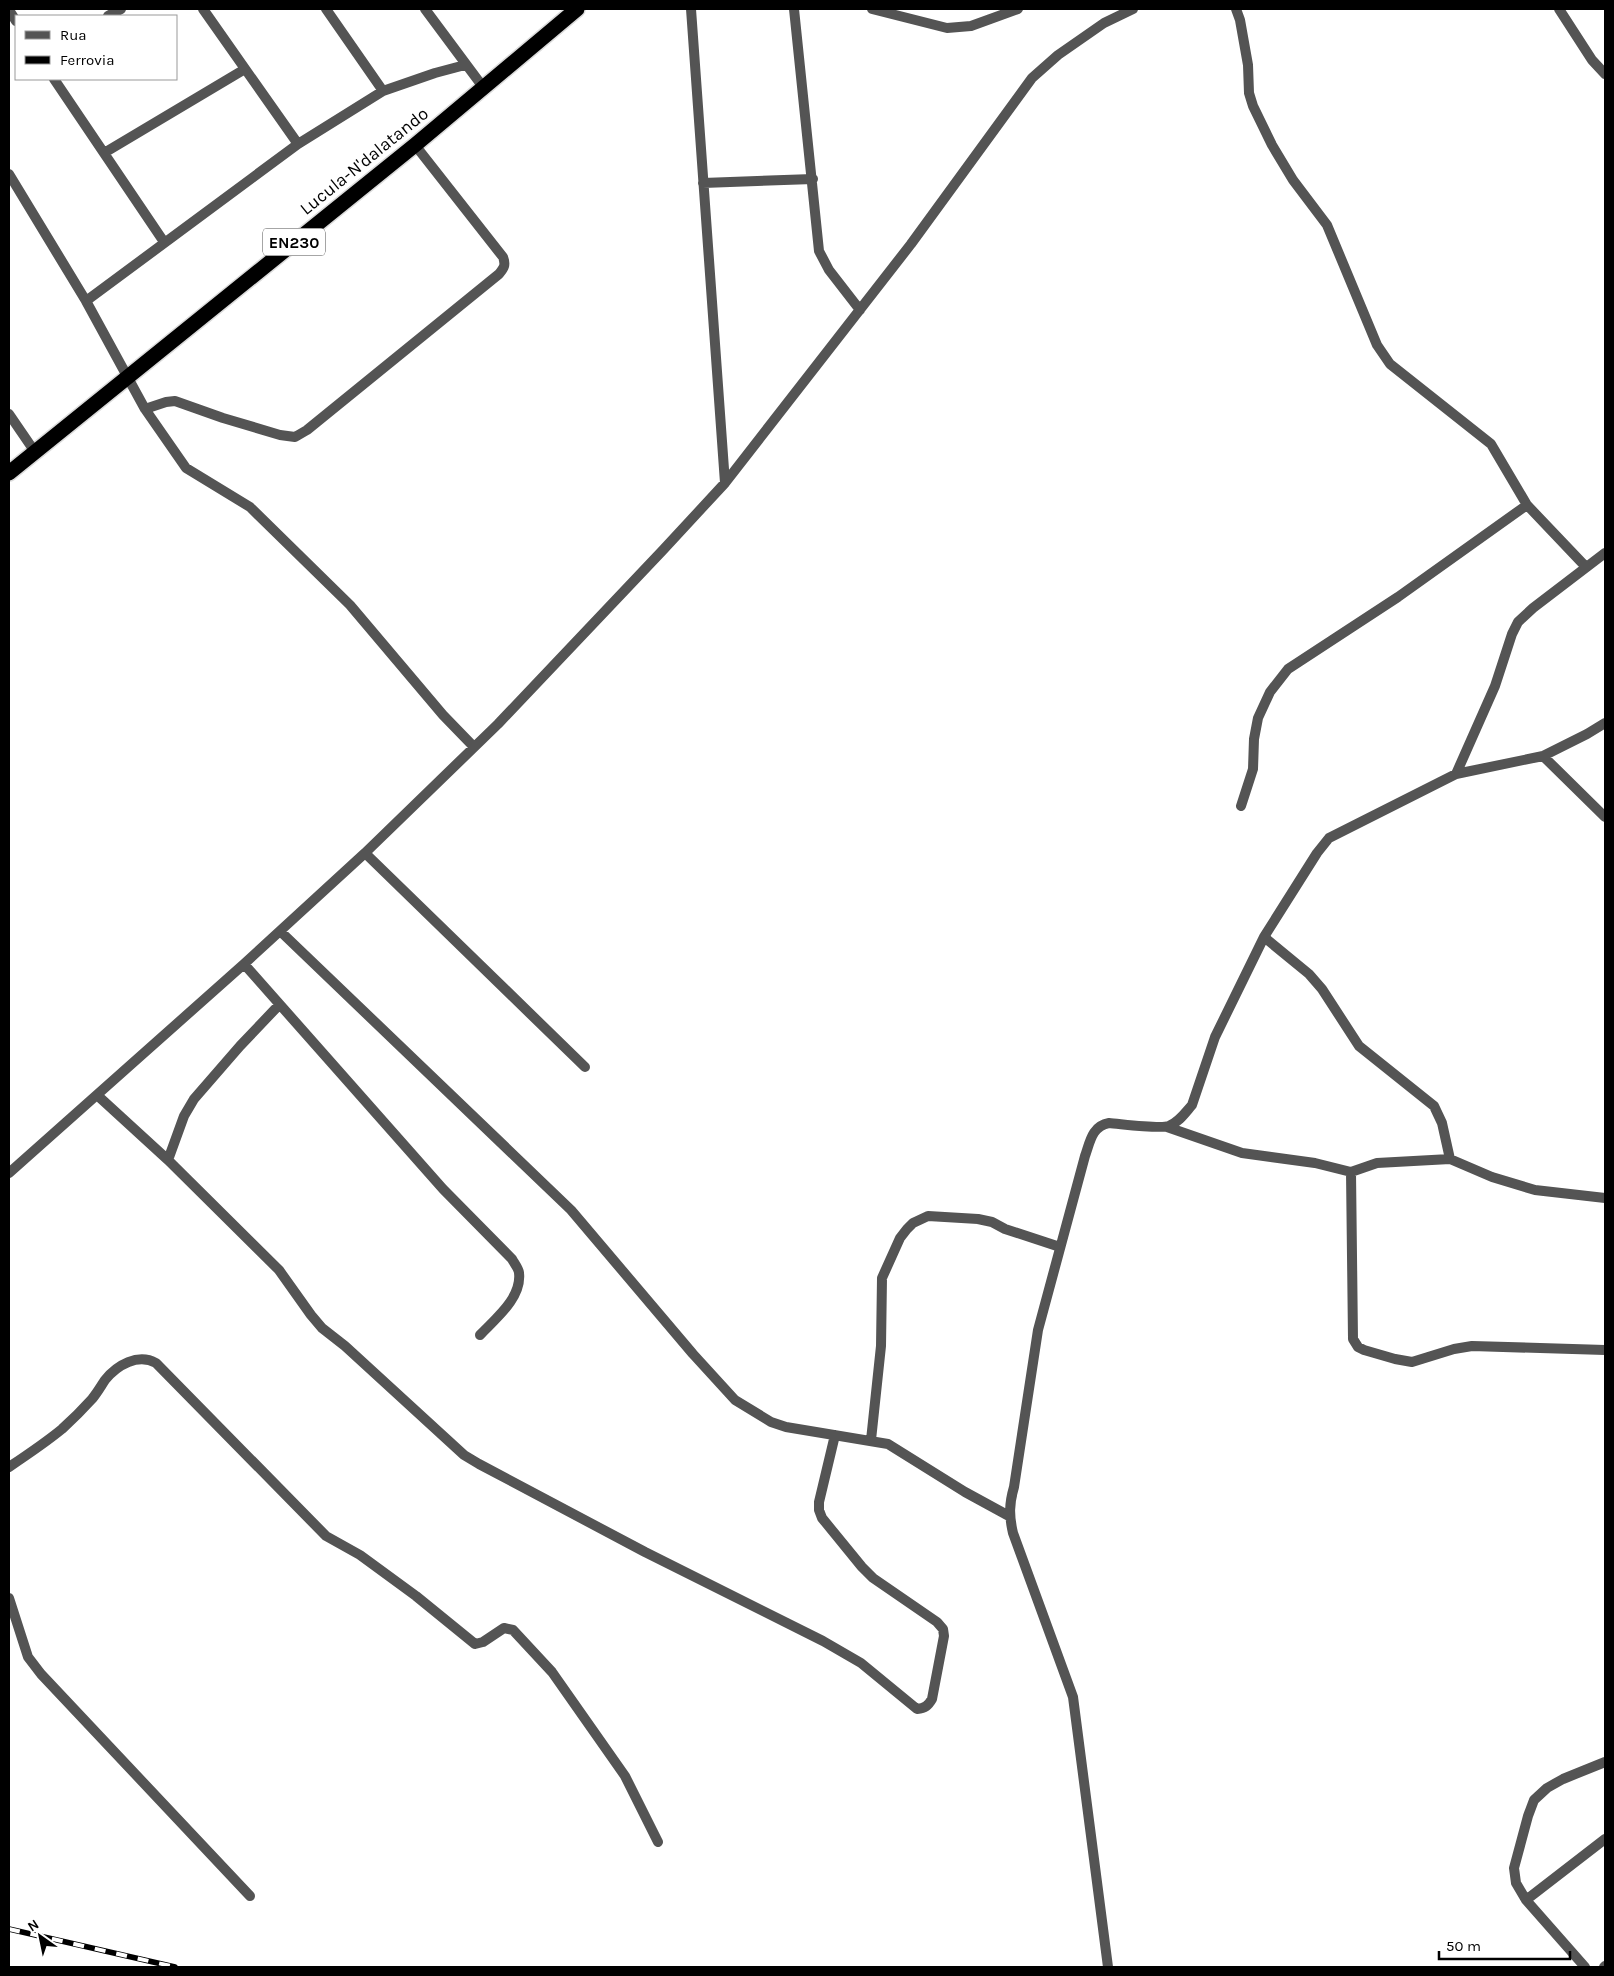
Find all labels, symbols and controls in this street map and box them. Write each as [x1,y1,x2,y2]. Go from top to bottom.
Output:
legend [15,15,178,80]
text: Rua [60,26,87,44]
text: Ferrovia [60,51,114,69]
street label: Lucula-N'dalatando [295,102,433,220]
road number: EN230 [263,228,325,256]
north arrow [15,1911,65,1961]
text: N [24,1916,42,1935]
scale bar [1439,1928,1570,1960]
text: 50 m [1446,1937,1481,1955]

